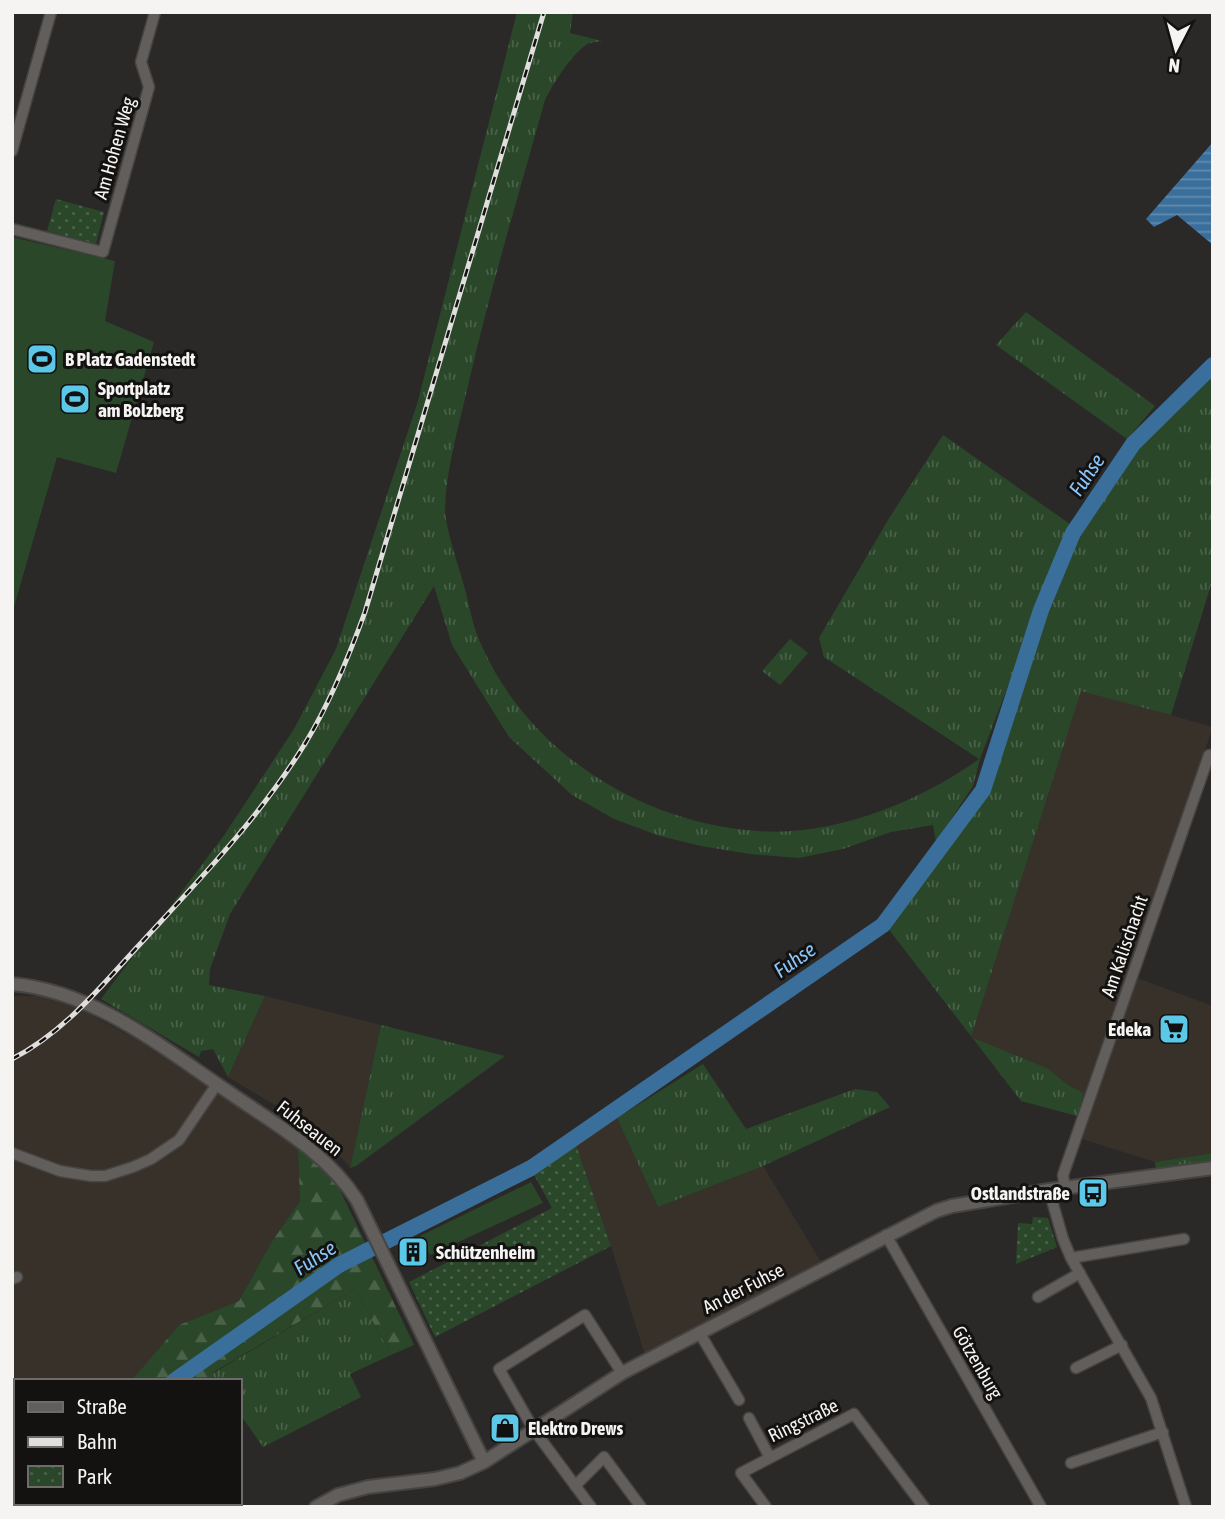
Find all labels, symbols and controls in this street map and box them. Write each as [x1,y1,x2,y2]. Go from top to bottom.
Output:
north arrow [1141,14,1211,84]
text: N [1167,54,1181,77]
street label: Am Hohen Weg [89,94,139,202]
sports icon: B Platz Gadenstedt [25,342,59,376]
place label: B Platz Gadenstedt [65,348,196,370]
place label: Sportplatz am Bolzberg [98,377,185,421]
sports icon: Sportplatz am Bolzberg [58,382,92,416]
water label: Fuhse [1063,449,1109,500]
street label: Am Kalischacht [1096,892,1152,1000]
water label: Fuhse [769,936,820,982]
supermarket icon: Edeka [1157,1012,1191,1046]
place label: Edeka [1108,1018,1151,1040]
street label: Fuhseauen [273,1096,347,1160]
bus stop icon: Ostlandstraße [1076,1176,1110,1210]
place label: Ostlandstraße [971,1182,1070,1204]
water label: Fuhse [289,1235,340,1280]
building icon: Schützenheim [396,1235,430,1269]
place label: Schützenheim [436,1241,535,1263]
street label: An der Fuhse [699,1258,787,1318]
street label: Götzenburg [948,1322,1008,1403]
legend [14,1379,242,1505]
text: Straße [77,1394,127,1418]
street label: Ringstraße [764,1394,842,1446]
shop icon: Elektro Drews [488,1411,522,1445]
place label: Elektro Drews [528,1417,624,1439]
text: Bahn [77,1429,117,1453]
text: Park [77,1464,112,1488]

